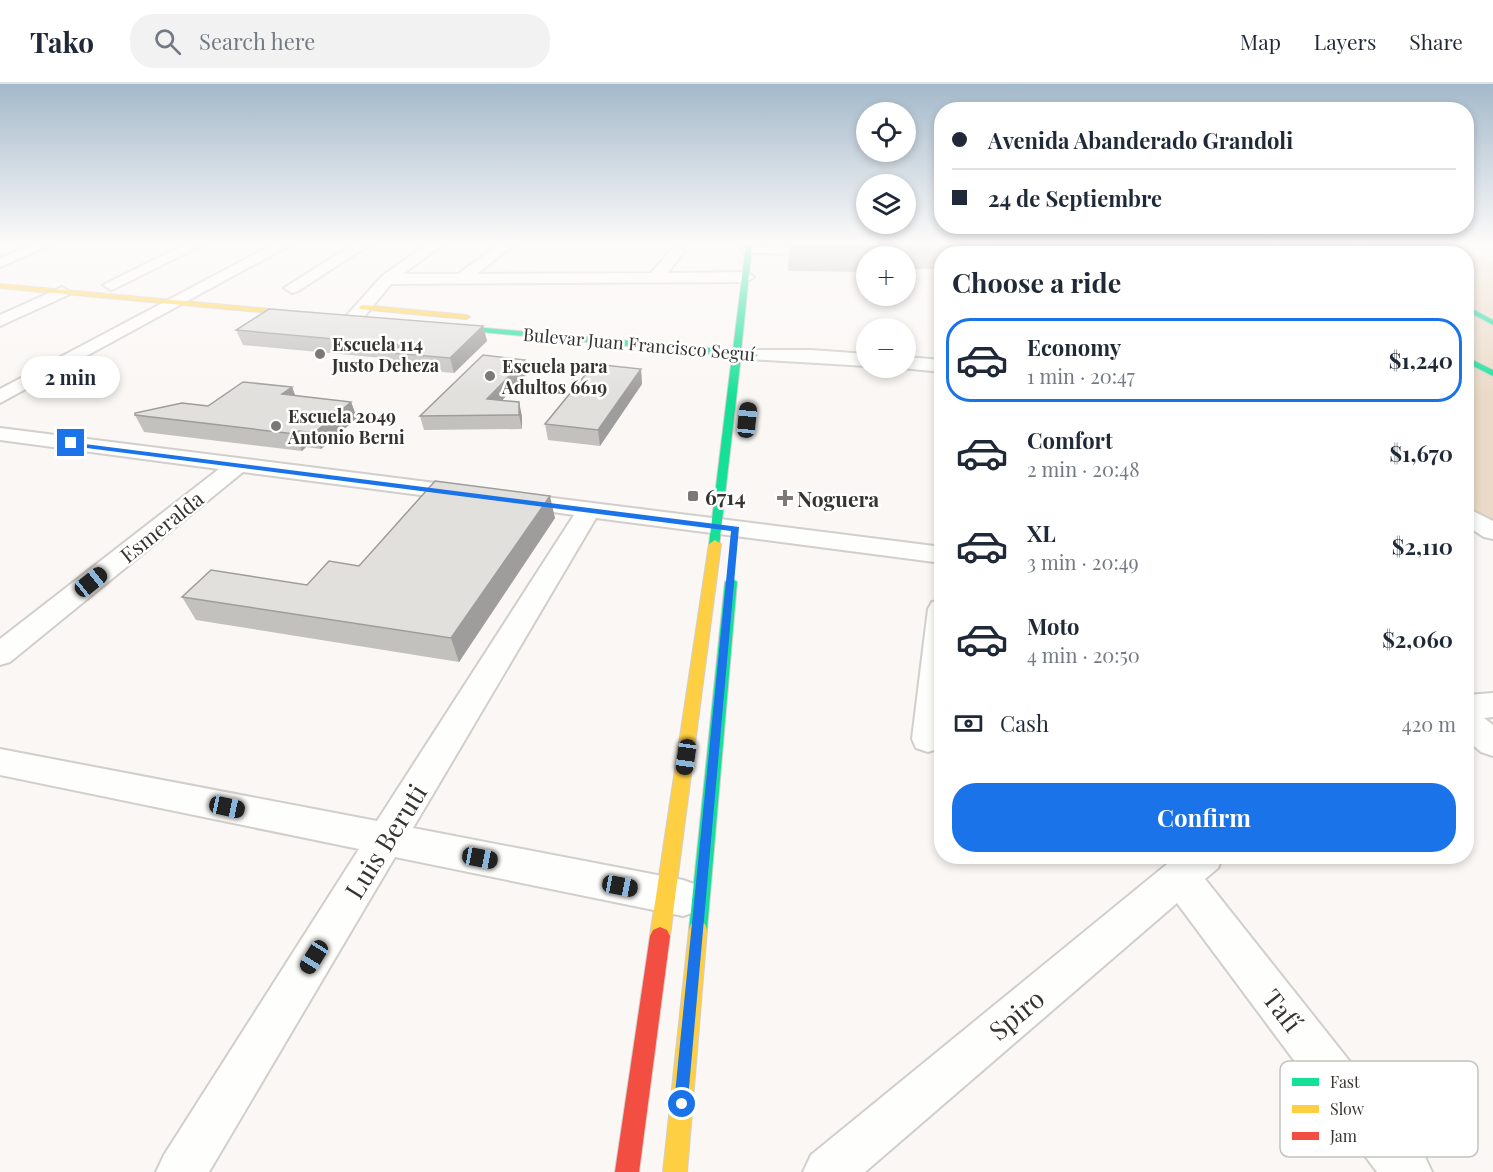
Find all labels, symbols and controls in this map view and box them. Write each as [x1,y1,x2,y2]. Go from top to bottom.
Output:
search box [130,14,550,68]
text: Tako [30,23,94,60]
icon: search [151,25,184,58]
text: Search here [199,26,315,56]
text: Map [1240,27,1281,55]
text: Layers [1314,27,1376,55]
text: Share [1409,27,1463,55]
map controls [856,102,916,378]
button: locate [856,102,916,162]
text: Avenida Abanderado Grandoli [988,125,1293,155]
button: layers [856,174,916,234]
text: 24 de Septiembre [988,183,1162,213]
button: + [856,246,916,306]
text: Choose a ride [952,264,1121,300]
button: − [856,318,916,378]
street label: Bulevar Juan Francisco Seguí [522,322,756,366]
place label: Escuela 114 Justo Deheza [331,332,440,377]
text: Economy [1027,332,1121,362]
icon: car [955,333,1009,387]
text: $1,240 [1389,345,1453,375]
marker: Escuela 114 Justo Deheza [313,347,327,361]
place label: Escuela para Adultos 6619 [501,354,608,399]
callout: 2 min [22,356,121,398]
text: 1 min · 20:47 [1027,362,1135,389]
text: 2 min [45,363,96,390]
marker: Escuela para Adultos 6619 [483,369,497,383]
car [736,401,758,439]
place label: Escuela 2049 Antonio Berni [287,404,405,449]
marker: Escuela 2049 Antonio Berni [269,419,283,433]
text: Comfort [1027,425,1113,455]
icon: car [955,426,1009,480]
route end [57,429,84,456]
text: $1,670 [1389,438,1453,468]
text: 2 min · 20:48 [1027,455,1140,482]
place label: 6714 [705,482,745,510]
street label: Esmeralda [113,483,209,568]
place label: Noguera [797,484,879,512]
marker: 6714 [686,489,700,503]
marker: Noguera [778,491,792,505]
text: XL [1027,518,1056,548]
icon: car [955,519,1009,573]
text: $2,110 [1392,531,1453,561]
text: 3 min · 20:49 [1027,548,1139,575]
car [71,564,111,600]
text: Moto [1027,611,1080,641]
icon: car [955,612,1009,666]
text: $2,060 [1382,624,1453,654]
text: 4 min · 20:50 [1027,641,1140,668]
icon: cash [952,707,985,740]
text: Cash [1000,708,1049,738]
text: 420 m [1402,710,1456,737]
car [675,738,697,776]
street label: Luis Beruti [336,777,434,905]
button: Confirm [952,783,1456,852]
car [208,794,246,820]
car [461,846,499,870]
car [601,874,639,898]
car [297,937,331,977]
street label: Spiro [981,981,1051,1047]
street label: Tafí [1255,982,1311,1039]
legend [1280,1061,1478,1157]
text: Fast [1330,1071,1360,1092]
route start [668,1090,695,1117]
text: Slow [1330,1098,1365,1119]
text: Jam [1329,1125,1357,1146]

